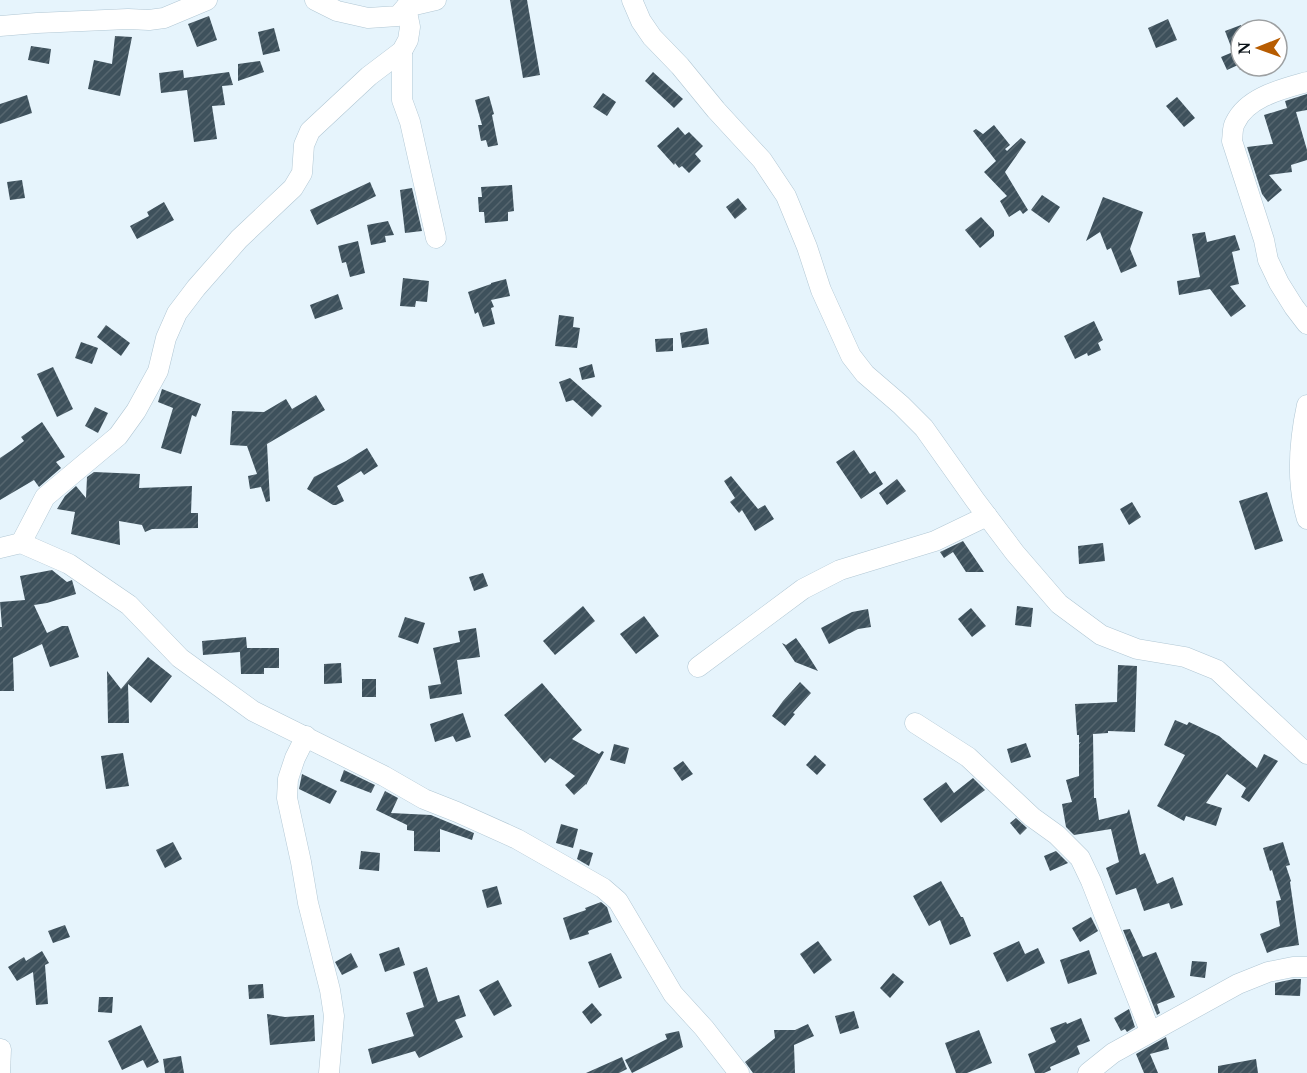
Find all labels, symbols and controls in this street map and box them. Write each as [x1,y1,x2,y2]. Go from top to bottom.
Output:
north arrow [1229,18,1289,78]
text: N [1233,41,1255,55]

